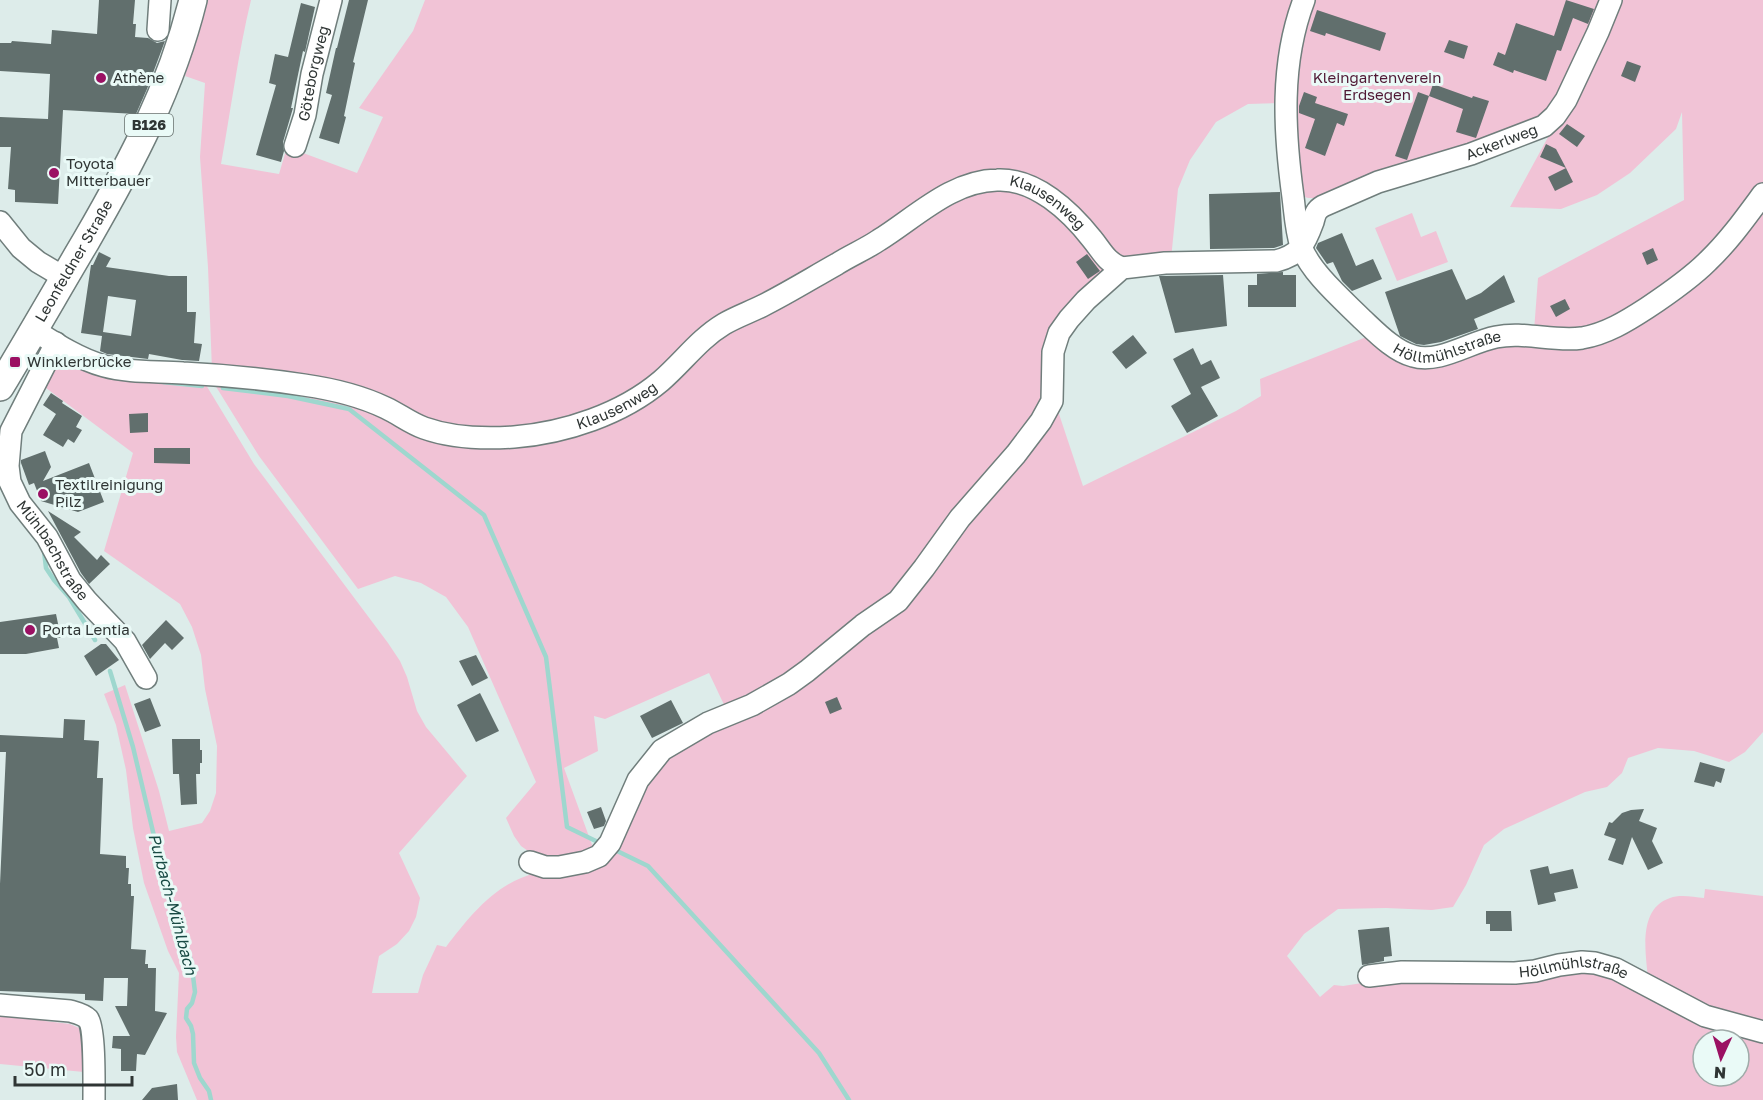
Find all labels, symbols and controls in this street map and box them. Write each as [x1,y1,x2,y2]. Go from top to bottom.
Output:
street label: Göteborgweg [294,24,332,123]
place label: Athène [113,68,165,86]
park label: Kleingartenverein Erdsegen [1313,68,1441,103]
marker: Athène [94,71,108,85]
road number: B126 [125,114,173,136]
street label: Ackerlweg [1463,119,1540,163]
place label: Toyota Mitterbauer [66,154,151,189]
marker: Toyota Mitterbauer [47,166,61,180]
street label: Klausenweg [1008,171,1090,233]
street label: Leonfeldner Straße [31,196,116,325]
street label: Höllmühlstraße [1390,326,1503,366]
place label: Winklerbrücke [27,352,132,370]
marker: Winklerbrücke [8,355,22,369]
street label: Klausenweg [574,377,660,433]
place label: Textilreinigung Pilz [55,475,163,510]
marker: Textilreinigung Pilz [36,487,50,501]
street label: Mühlbachstraße [13,496,93,604]
place label: Porta Lentia [42,620,130,638]
marker: Porta Lentia [23,623,37,637]
water label: Purbach-Mühlbach [144,831,202,978]
street label: Höllmühlstraße [1518,952,1632,982]
north arrow [1691,1028,1751,1088]
scale bar [15,1049,132,1087]
text: 50 m [24,1058,66,1080]
text: N [1713,1063,1727,1083]

